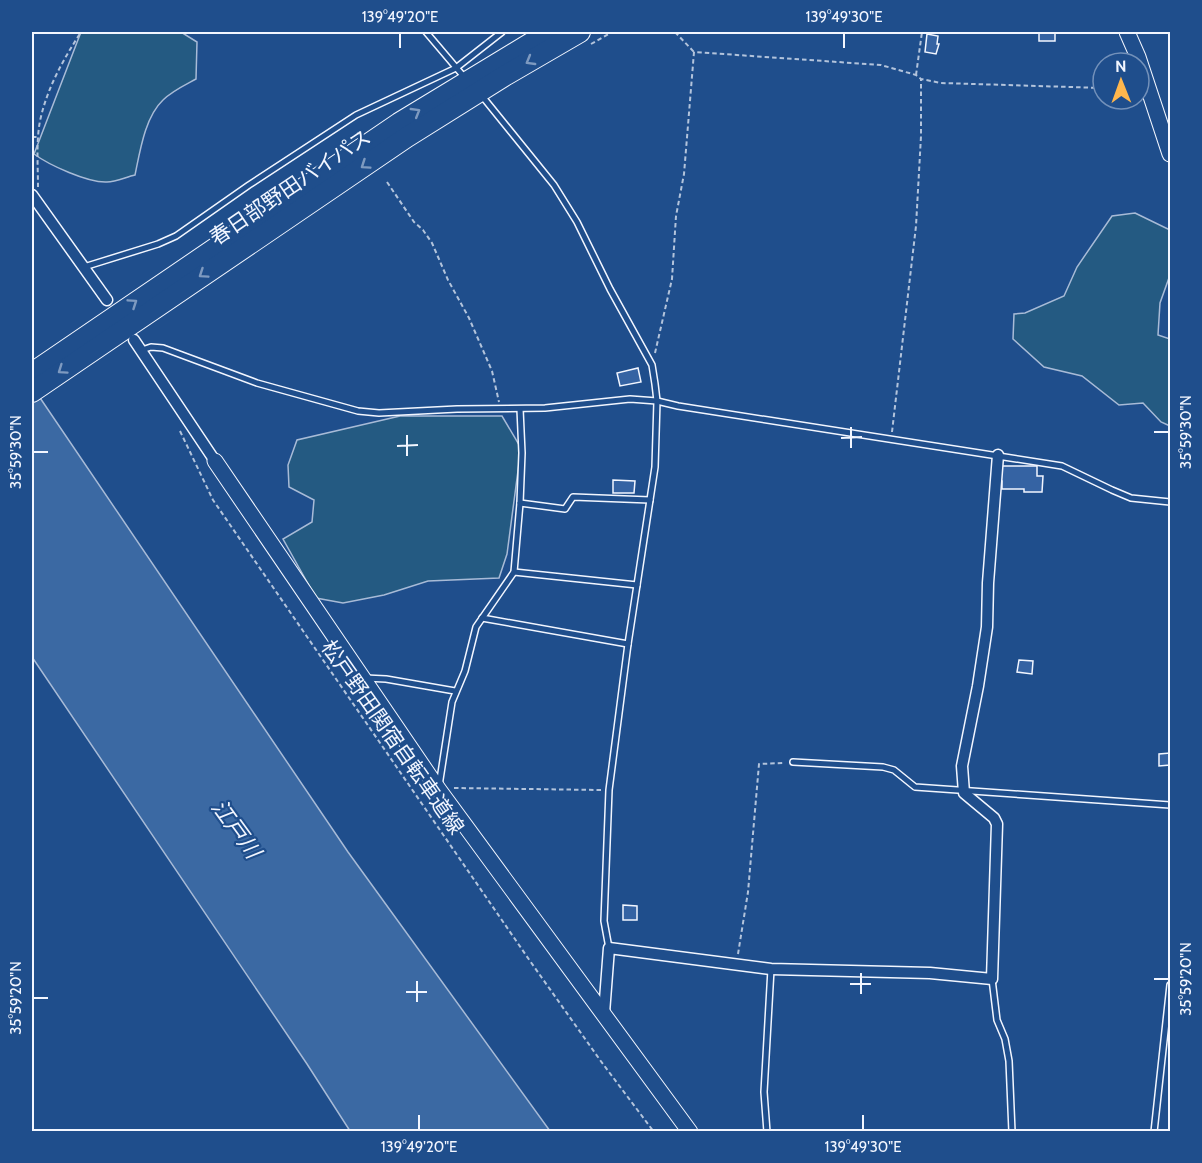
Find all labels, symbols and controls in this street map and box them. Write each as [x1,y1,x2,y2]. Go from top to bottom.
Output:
text: 139°49'20"E [362,8,438,26]
text: 139°49'30"E [806,8,882,26]
north arrow [1091,51,1151,111]
one-way arrow [526,54,536,65]
text: N [1115,57,1127,76]
one-way arrow [410,107,420,119]
street label: 春日部野田バイパス [205,124,375,250]
one-way arrow [361,158,372,169]
one-way arrow [199,267,210,278]
one-way arrow [126,299,137,310]
one-way arrow [58,363,69,374]
text: 35°59'30"N [1177,395,1195,469]
text: 35°59'30"N [7,415,25,489]
street label: 松戸野田関宿自転車道線 [317,635,469,839]
water label: 江戸川 [206,794,267,865]
text: 35°59'20"N [1177,942,1195,1016]
text: 35°59'20"N [7,961,25,1035]
text: 139°49'20"E [381,1138,457,1156]
text: 139°49'30"E [825,1138,901,1156]

